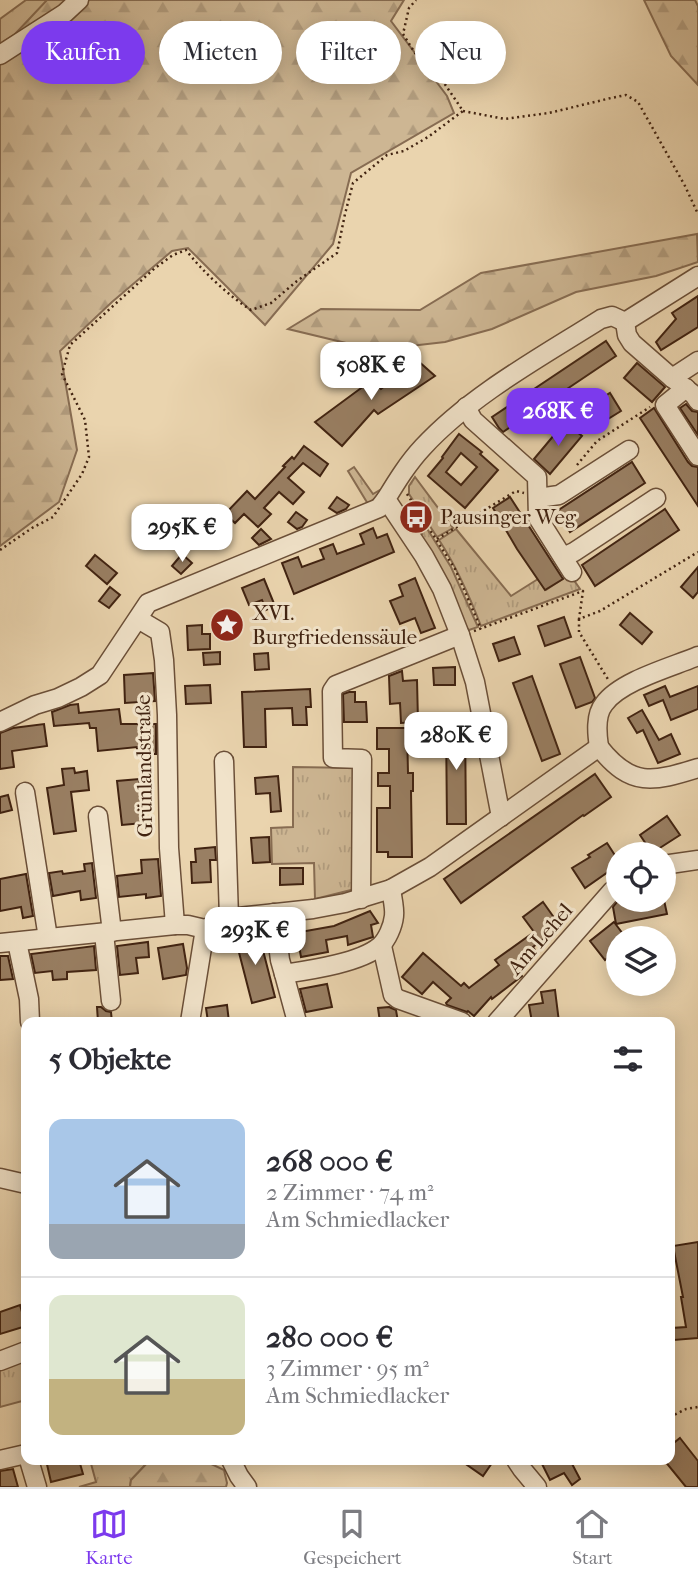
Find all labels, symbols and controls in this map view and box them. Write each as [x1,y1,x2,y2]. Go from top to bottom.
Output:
chip: Kaufen [21,21,145,84]
chip: Mieten [159,21,282,84]
chip: Filter [296,21,401,84]
chip: Neu [415,21,506,84]
pin: 508K € [314,342,428,402]
text: 508K € [336,351,406,378]
pin: 268K € [501,388,615,448]
text: 268K € [522,397,594,424]
bus stop icon: Pausinger Weg [397,498,435,536]
pin: 295K € [125,504,239,564]
place label: Pausinger Weg [440,505,577,529]
text: 295K € [147,513,217,540]
place label: XVI. Burgfriedenssäule [252,601,417,649]
place icon: XVI. Burgfriedenssäule [208,606,246,644]
street label: Grünlandstraße [131,694,157,838]
pin: 280K € [399,712,513,772]
text: 280K € [420,721,492,748]
map controls [606,842,676,996]
button: locate [606,842,676,912]
street label: Am Lehel [502,898,578,980]
pin: 293K € [198,908,312,967]
text: 293K € [221,916,289,943]
button: layers [606,926,676,996]
icon: filters [609,1040,647,1078]
text: 5 Objekte [49,1042,171,1077]
text: 268 000 € [266,1144,393,1179]
icon: home [105,1147,189,1231]
text: 2 Zimmer · 74 m² [266,1179,434,1206]
text: Am Schmiedlacker [266,1206,449,1233]
text: 280 000 € [266,1320,393,1355]
icon: home [105,1323,189,1407]
text: 3 Zimmer · 95 m² [266,1355,429,1382]
text: Am Schmiedlacker [266,1382,449,1409]
tab: Karte [85,1505,133,1569]
tab: Gespeichert [303,1505,402,1569]
tab: Start [572,1505,613,1569]

